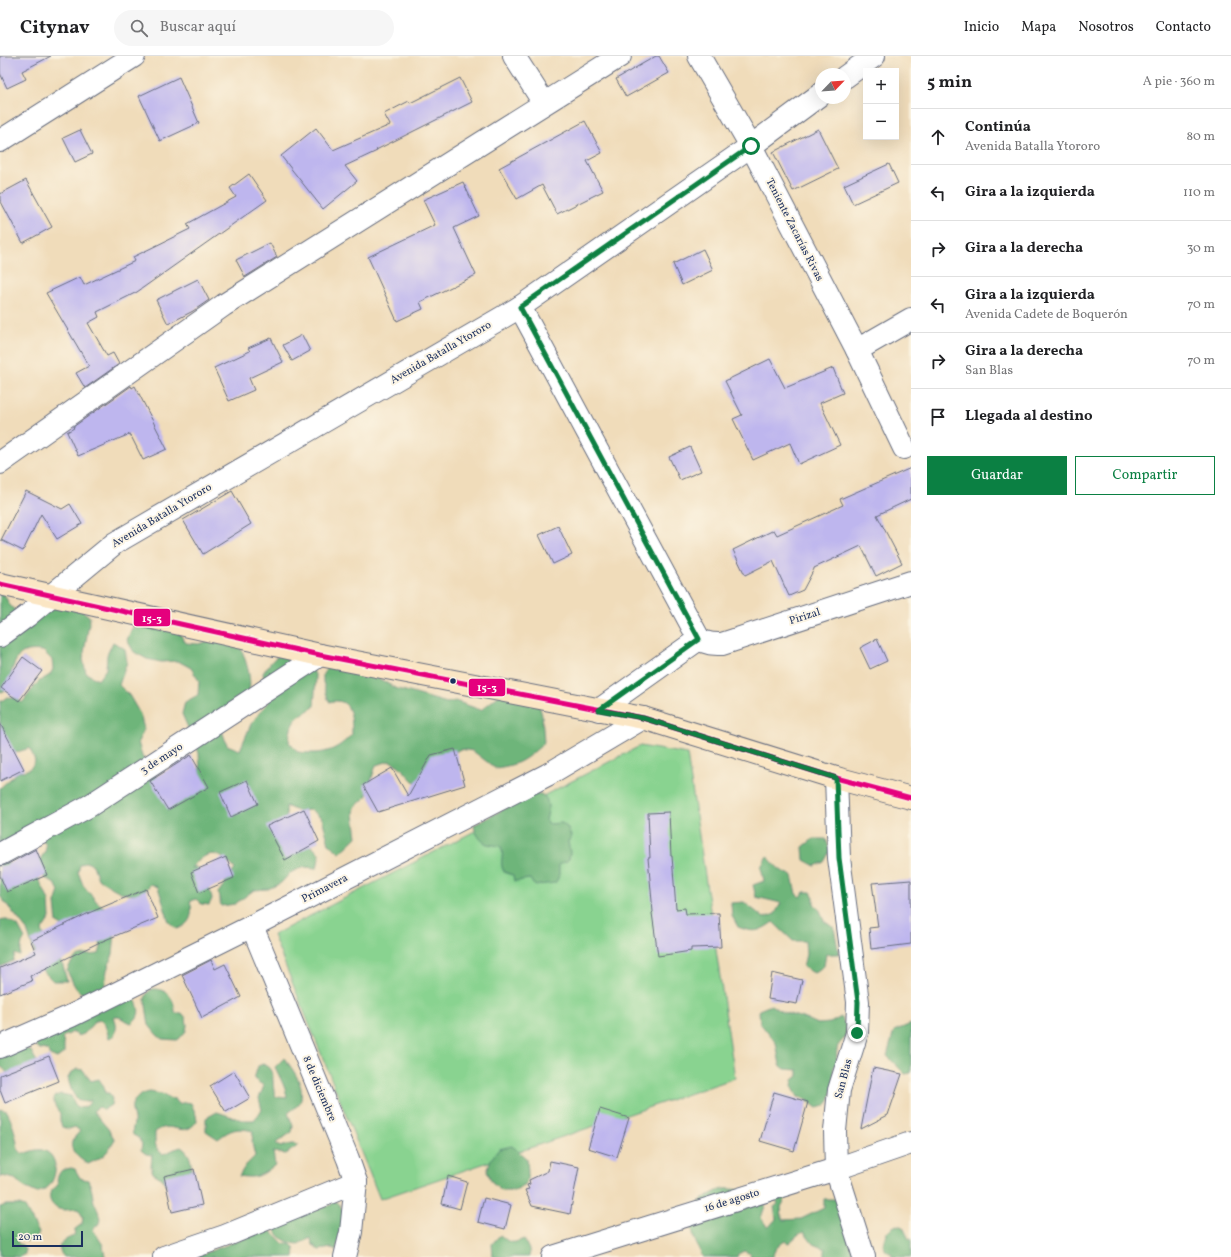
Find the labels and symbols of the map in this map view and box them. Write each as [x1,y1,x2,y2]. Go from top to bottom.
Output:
north arrow [815,68,851,104]
route start [742,137,760,155]
street label: Teniente Zacarías Rivas [762,176,827,284]
street label: Avenida Batalla Ytororo [388,318,494,388]
street label: Avenida Batalla Ytororo [109,480,215,552]
street label: Pirizal [788,605,822,629]
line badge: 15-3 [133,608,171,627]
text: 15-3 [142,612,162,627]
unlabelled marker [448,676,458,686]
line badge: 15-3 [468,678,506,697]
text: 15-3 [477,681,497,696]
street label: 3 de mayo [138,740,186,778]
street label: Primavera [299,871,351,907]
route end [848,1024,866,1042]
street label: 8 de diciembre [298,1054,340,1124]
street label: San Blas [831,1057,857,1101]
street label: 16 de agosto [703,1185,762,1216]
scale bar [12,1229,83,1248]

